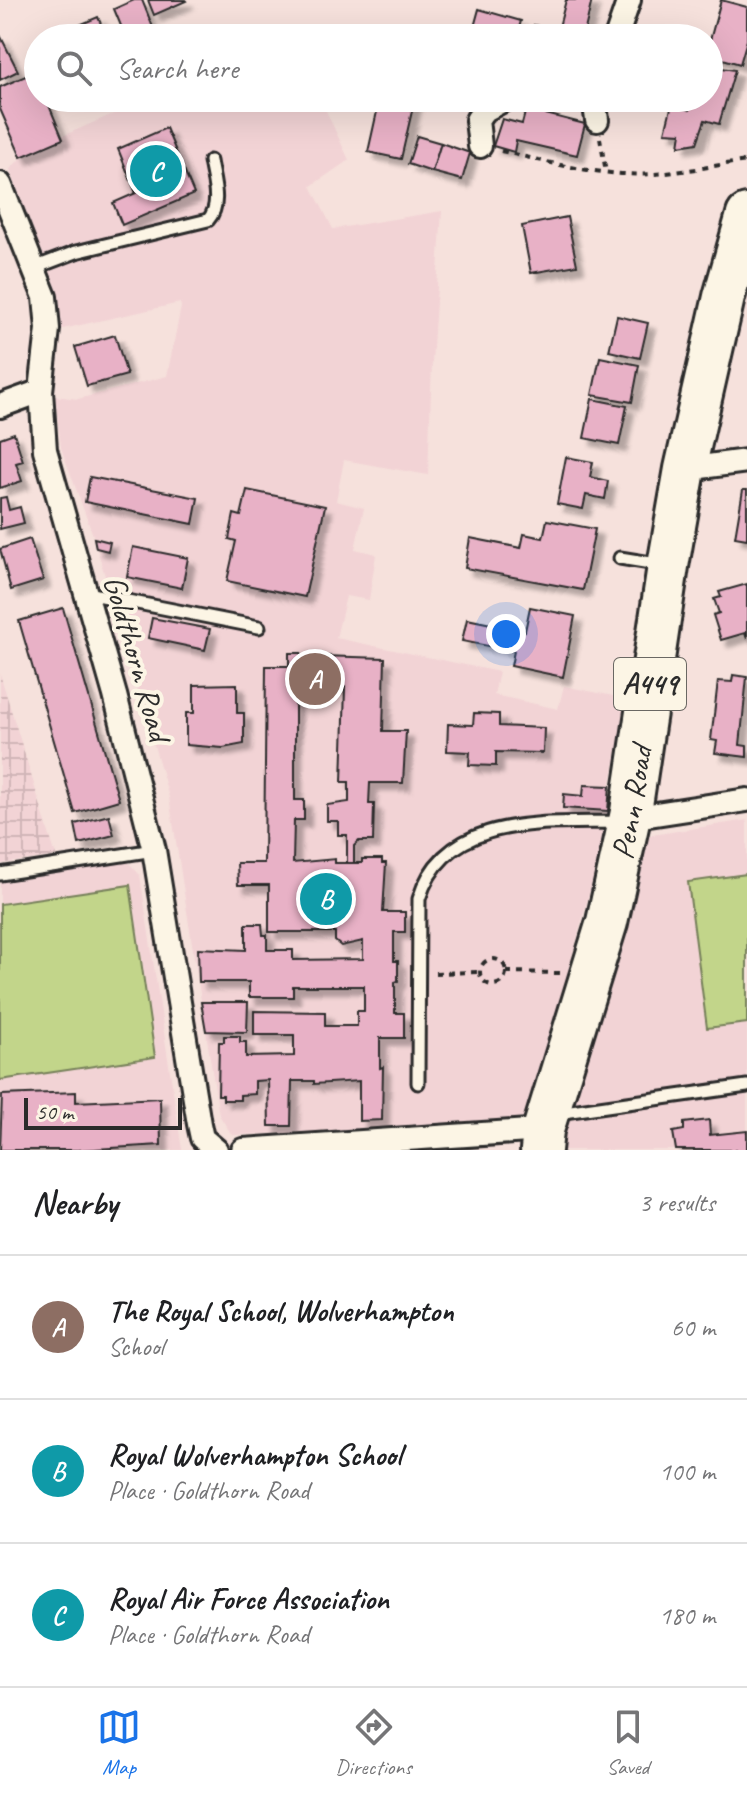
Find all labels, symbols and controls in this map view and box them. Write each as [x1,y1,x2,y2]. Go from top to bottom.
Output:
search box [24,24,723,112]
icon: search [52,46,96,90]
text: Search here [116,49,238,87]
pin: C [130,141,182,201]
street label: Goldthorn Road [94,571,181,750]
your location [486,614,526,654]
pin: A [289,649,341,709]
road number: A449 [614,658,686,710]
street label: Penn Road [601,739,662,863]
pin: B [300,869,352,929]
scale bar [24,1094,182,1130]
text: 50 m [36,1098,73,1126]
text: Nearby [32,1181,118,1224]
text: 3 results [639,1186,715,1219]
text: The Royal School, Wolverhampton [108,1292,454,1330]
text: A [51,1311,65,1344]
text: 60 m [671,1311,715,1344]
text: School [108,1330,164,1363]
text: Royal Wolverhampton School [108,1436,401,1474]
text: B [51,1455,65,1488]
text: 100 m [659,1455,715,1488]
text: Place · Goldthorn Road [108,1474,309,1507]
text: Royal Air Force Association [108,1580,389,1618]
text: C [52,1599,64,1632]
text: 180 m [659,1599,715,1632]
text: Place · Goldthorn Road [108,1618,309,1651]
tab: Map [97,1705,141,1781]
tab: Directions [335,1705,412,1781]
tab: Saved [606,1705,650,1781]

